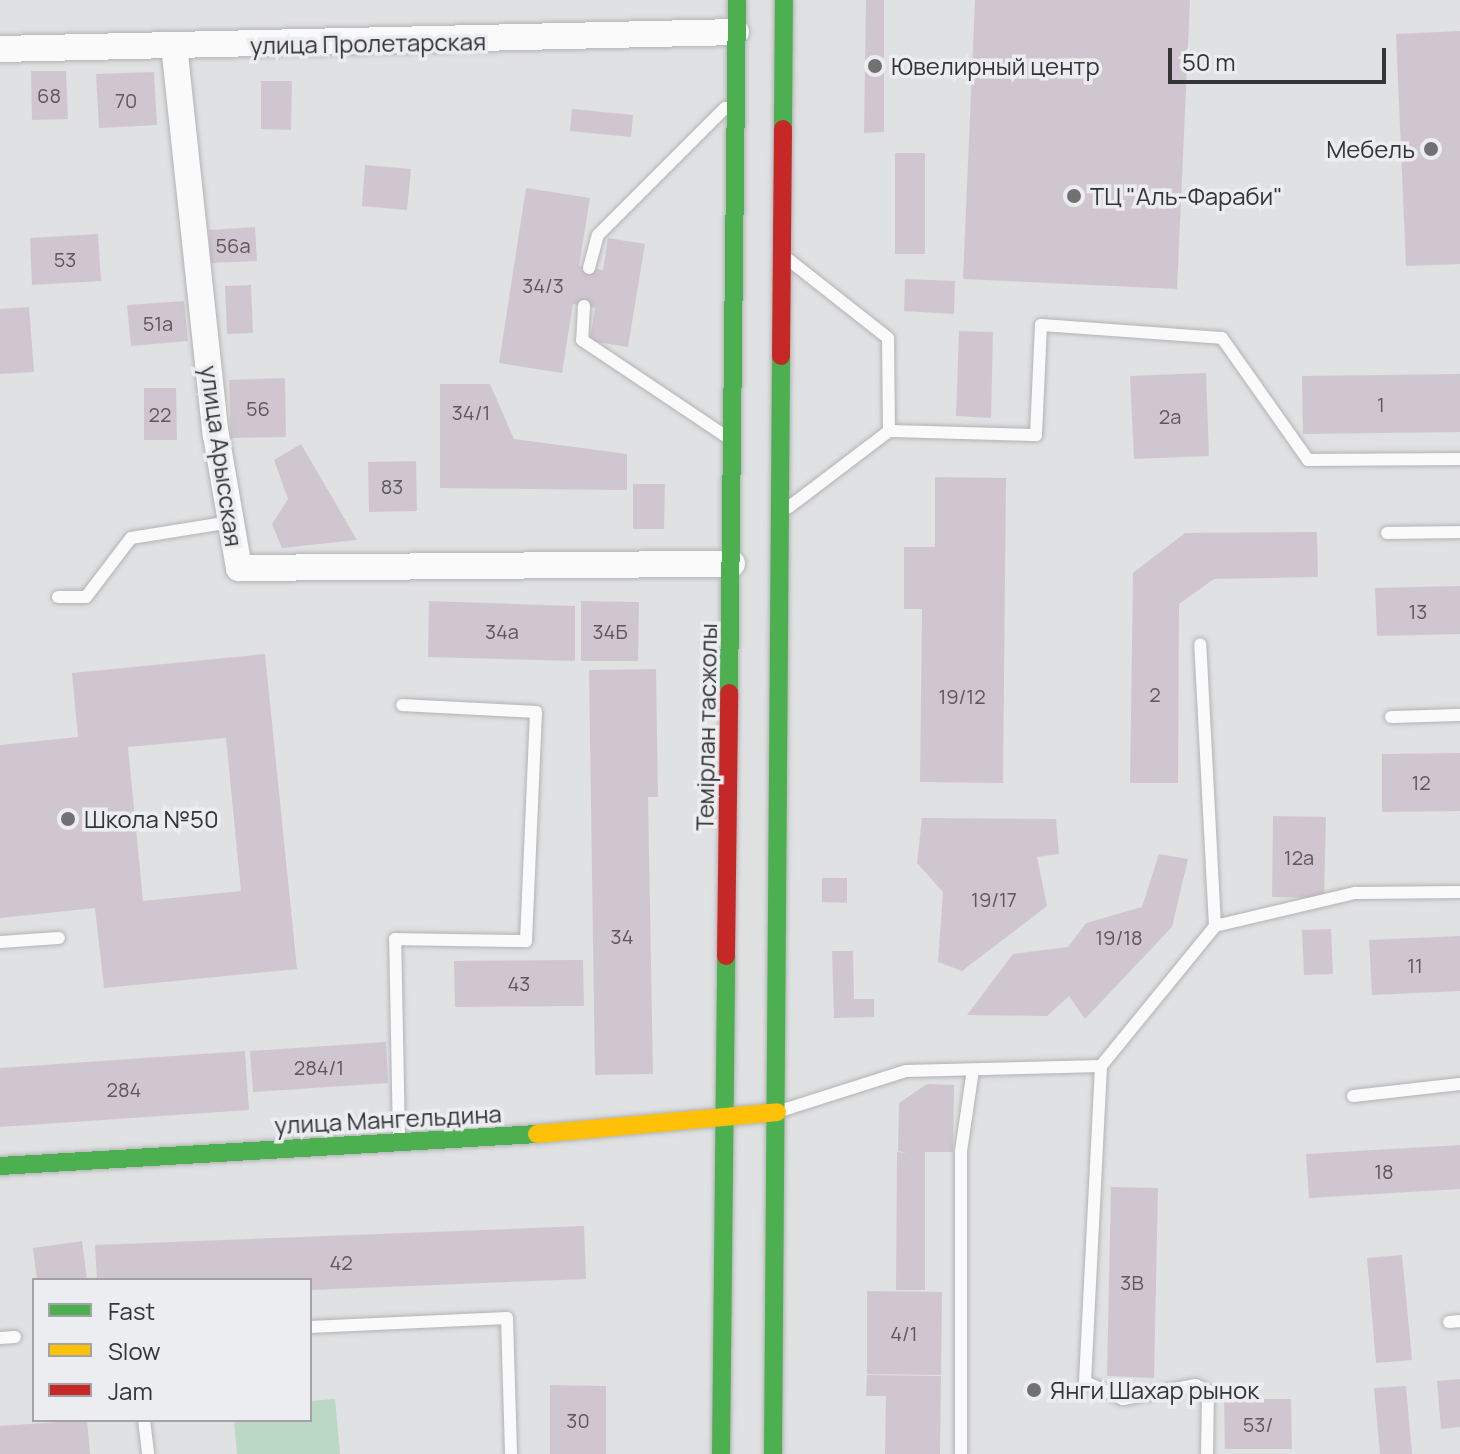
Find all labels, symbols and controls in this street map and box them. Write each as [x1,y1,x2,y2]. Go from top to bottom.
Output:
street label: улица Пролетарская [250,27,486,59]
scale bar [1172,32,1390,82]
text: 50 m [1182,45,1236,78]
place label: Ювелирный центр [891,52,1100,80]
marker: Ювелирный центр [866,57,884,75]
house number: 68 [37,83,61,107]
house number: 70 [115,88,137,112]
place label: Мебель [1326,135,1415,163]
marker: Мебель [1422,140,1440,158]
place label: ТЦ "Аль-Фараби" [1090,182,1283,210]
marker: ТЦ "Аль-Фараби" [1065,187,1083,205]
house number: 56а [215,233,251,257]
house number: 53 [54,247,76,271]
house number: 34/3 [522,273,564,297]
house number: 51а [143,311,173,335]
street label: улица Арысская [195,363,249,549]
house number: 1 [1377,392,1385,416]
house number: 56 [246,396,270,420]
house number: 34/1 [452,400,490,424]
house number: 22 [149,402,171,426]
house number: 2а [1159,404,1181,428]
house number: 83 [381,474,403,498]
house number: 13 [1409,599,1427,623]
house number: 34а [485,619,519,643]
house number: 34Б [593,619,627,643]
street label: Темірлан тасжолы [690,623,722,831]
house number: 2 [1149,682,1161,706]
house number: 19/12 [938,684,986,708]
house number: 12 [1411,770,1431,794]
place label: Школа №50 [84,805,219,833]
marker: Школа №50 [59,810,77,828]
house number: 12а [1284,845,1314,869]
house number: 19/17 [971,887,1017,911]
house number: 34 [611,924,633,948]
house number: 19/18 [1095,925,1143,949]
house number: 11 [1407,953,1423,977]
house number: 43 [508,971,530,995]
house number: 284/1 [294,1055,344,1079]
house number: 284 [107,1077,141,1101]
street label: улица Мангельдина [274,1099,502,1139]
house number: 18 [1374,1159,1394,1183]
house number: 42 [329,1250,353,1274]
house number: 3В [1120,1270,1144,1294]
legend [32,1278,312,1422]
text: Fast [108,1294,155,1327]
house number: 4/1 [890,1321,918,1345]
text: Slow [108,1334,161,1367]
text: Jam [108,1374,153,1407]
place label: Янги Шахар рынок [1050,1376,1259,1404]
marker: Янги Шахар рынок [1025,1381,1043,1399]
house number: 30 [566,1408,590,1432]
house number: 53/ [1243,1412,1273,1436]

